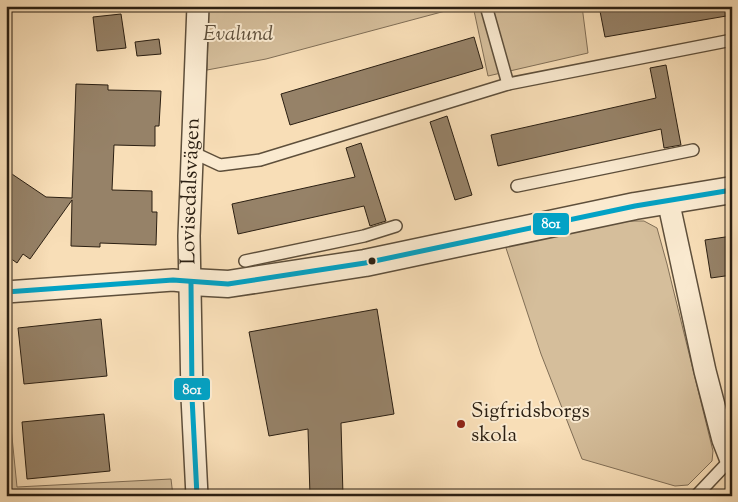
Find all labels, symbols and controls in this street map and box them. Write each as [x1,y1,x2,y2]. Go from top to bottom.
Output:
park label: Evalund [203,20,274,50]
street label: Lovisedalsvägen [174,117,209,265]
line badge: 801 [532,212,570,236]
text: 801 [541,215,561,235]
unlabelled marker [367,256,377,266]
line badge: 801 [173,377,211,401]
text: 801 [182,381,202,401]
place label: Sigfridsborgs skola [471,397,590,451]
marker: Sigfridsborgs skola [455,418,467,430]

